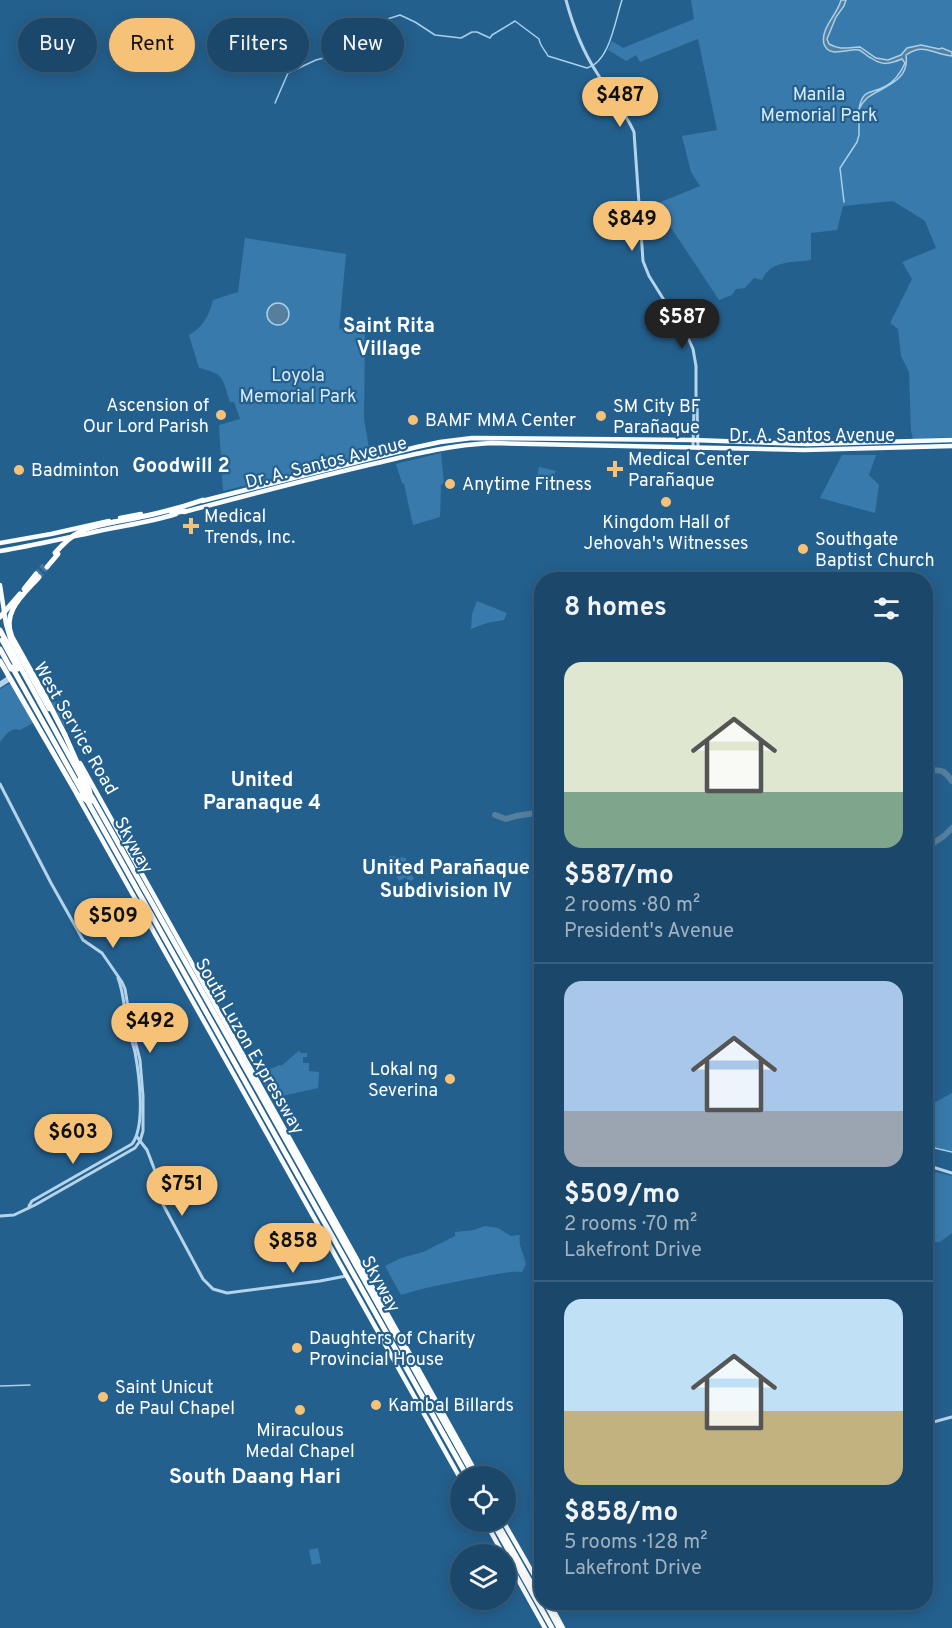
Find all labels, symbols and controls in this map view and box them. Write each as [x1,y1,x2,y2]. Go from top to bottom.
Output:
chip: Buy [18,18,97,72]
chip: Rent [109,18,195,72]
chip: Filters [207,18,309,72]
chip: New [321,18,404,72]
pin: $487 [584,77,656,128]
text: $487 [596,83,644,109]
park label: Manila Memorial Park [761,84,877,128]
pin: $849 [596,201,668,252]
text: $849 [607,207,657,233]
pin: $587 [646,299,718,350]
text: $587 [658,305,706,331]
district label: Saint Rita Village [343,314,435,363]
park label: Loyola Memorial Park [240,365,356,409]
place label: Ascension of Our Lord Parish [83,395,209,439]
place label: SM City BF Parañaque [613,396,701,440]
marker: Ascension of Our Lord Parish [214,408,228,422]
marker: SM City BF Parañaque [594,409,608,423]
place label: BAMF MMA Center [425,410,576,433]
marker: BAMF MMA Center [406,413,420,427]
street label: Dr. A. Santos Avenue [729,425,895,448]
street label: Dr. A. Santos Avenue [243,432,410,495]
place label: Medical Center Parañaque [628,449,749,493]
district label: Goodwill 2 [132,454,230,480]
place label: Badminton [31,460,119,483]
marker: Medical Center Parañaque [606,460,624,478]
marker: Badminton [12,463,26,477]
place label: Anytime Fitness [462,474,592,497]
marker: Anytime Fitness [443,477,457,491]
marker: Kingdom Hall of Jehovah's Witnesses [659,495,673,509]
place label: Medical Trends, Inc. [204,506,295,550]
place label: Kingdom Hall of Jehovah's Witnesses [584,512,748,556]
marker: Medical Trends, Inc. [182,517,200,535]
place label: Southgate Baptist Church [815,529,935,573]
marker: Southgate Baptist Church [796,542,810,556]
text: 8 homes [564,592,667,625]
icon: filters [870,592,903,625]
street label: West Service Road [27,658,122,799]
icon: home [680,701,788,809]
district label: United Paranaque 4 [203,768,321,817]
street label: Skyway [108,813,158,878]
district label: United Parañaque Subdivision IV [362,856,530,905]
text: $587/mo [564,860,674,893]
text: 2 rooms · 80 m² [564,893,700,919]
pin: $509 [77,898,149,949]
text: $509 [88,904,138,930]
text: President's Avenue [564,919,734,945]
street label: South Luzon Expressway [189,955,309,1139]
pin: $492 [114,1003,186,1054]
text: $492 [125,1009,175,1035]
icon: home [680,1020,788,1128]
place label: Lokal ng Severina [368,1059,438,1103]
marker: Lokal ng Severina [443,1072,457,1086]
pin: $603 [37,1114,109,1165]
text: $603 [48,1120,98,1146]
pin: $751 [146,1166,218,1217]
text: $751 [160,1172,204,1198]
text: $509/mo [564,1179,680,1212]
text: 2 rooms · 70 m² [564,1212,697,1238]
pin: $858 [257,1223,329,1274]
text: $858 [268,1229,318,1255]
text: Lakefront Drive [564,1238,702,1264]
street label: Skyway [355,1252,405,1317]
place label: Daughters of Charity Provincial House [309,1328,476,1372]
icon: home [680,1338,788,1446]
marker: Daughters of Charity Provincial House [290,1341,304,1355]
place label: Saint Unicut de Paul Chapel [115,1377,235,1421]
marker: Saint Unicut de Paul Chapel [96,1390,110,1404]
place label: Kambal Billards [388,1395,514,1418]
marker: Kambal Billards [369,1398,383,1412]
marker: Miraculous Medal Chapel [293,1403,307,1417]
place label: Miraculous Medal Chapel [245,1420,355,1464]
district label: South Daang Hari [169,1464,341,1491]
map controls [450,1466,516,1610]
button: locate [450,1466,516,1532]
text: $858/mo [564,1497,678,1530]
text: 5 rooms · 128 m² [564,1530,707,1556]
button: layers [450,1544,516,1610]
text: Lakefront Drive [564,1556,702,1582]

